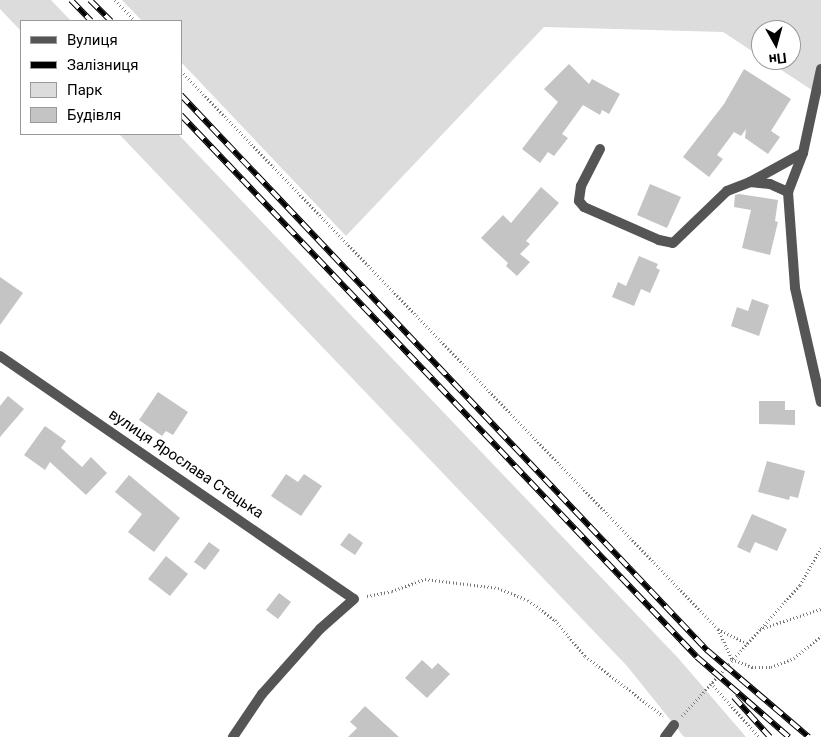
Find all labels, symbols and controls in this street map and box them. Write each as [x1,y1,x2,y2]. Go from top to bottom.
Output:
legend [20,20,182,135]
north arrow [751,20,801,70]
text: Вулиця [67,31,118,49]
text: Пн [768,50,788,68]
text: Залізниця [67,56,139,74]
text: Парк [67,81,102,99]
text: Будівля [67,106,121,124]
street label: вулиця Ярослава Стецька [105,405,267,523]

